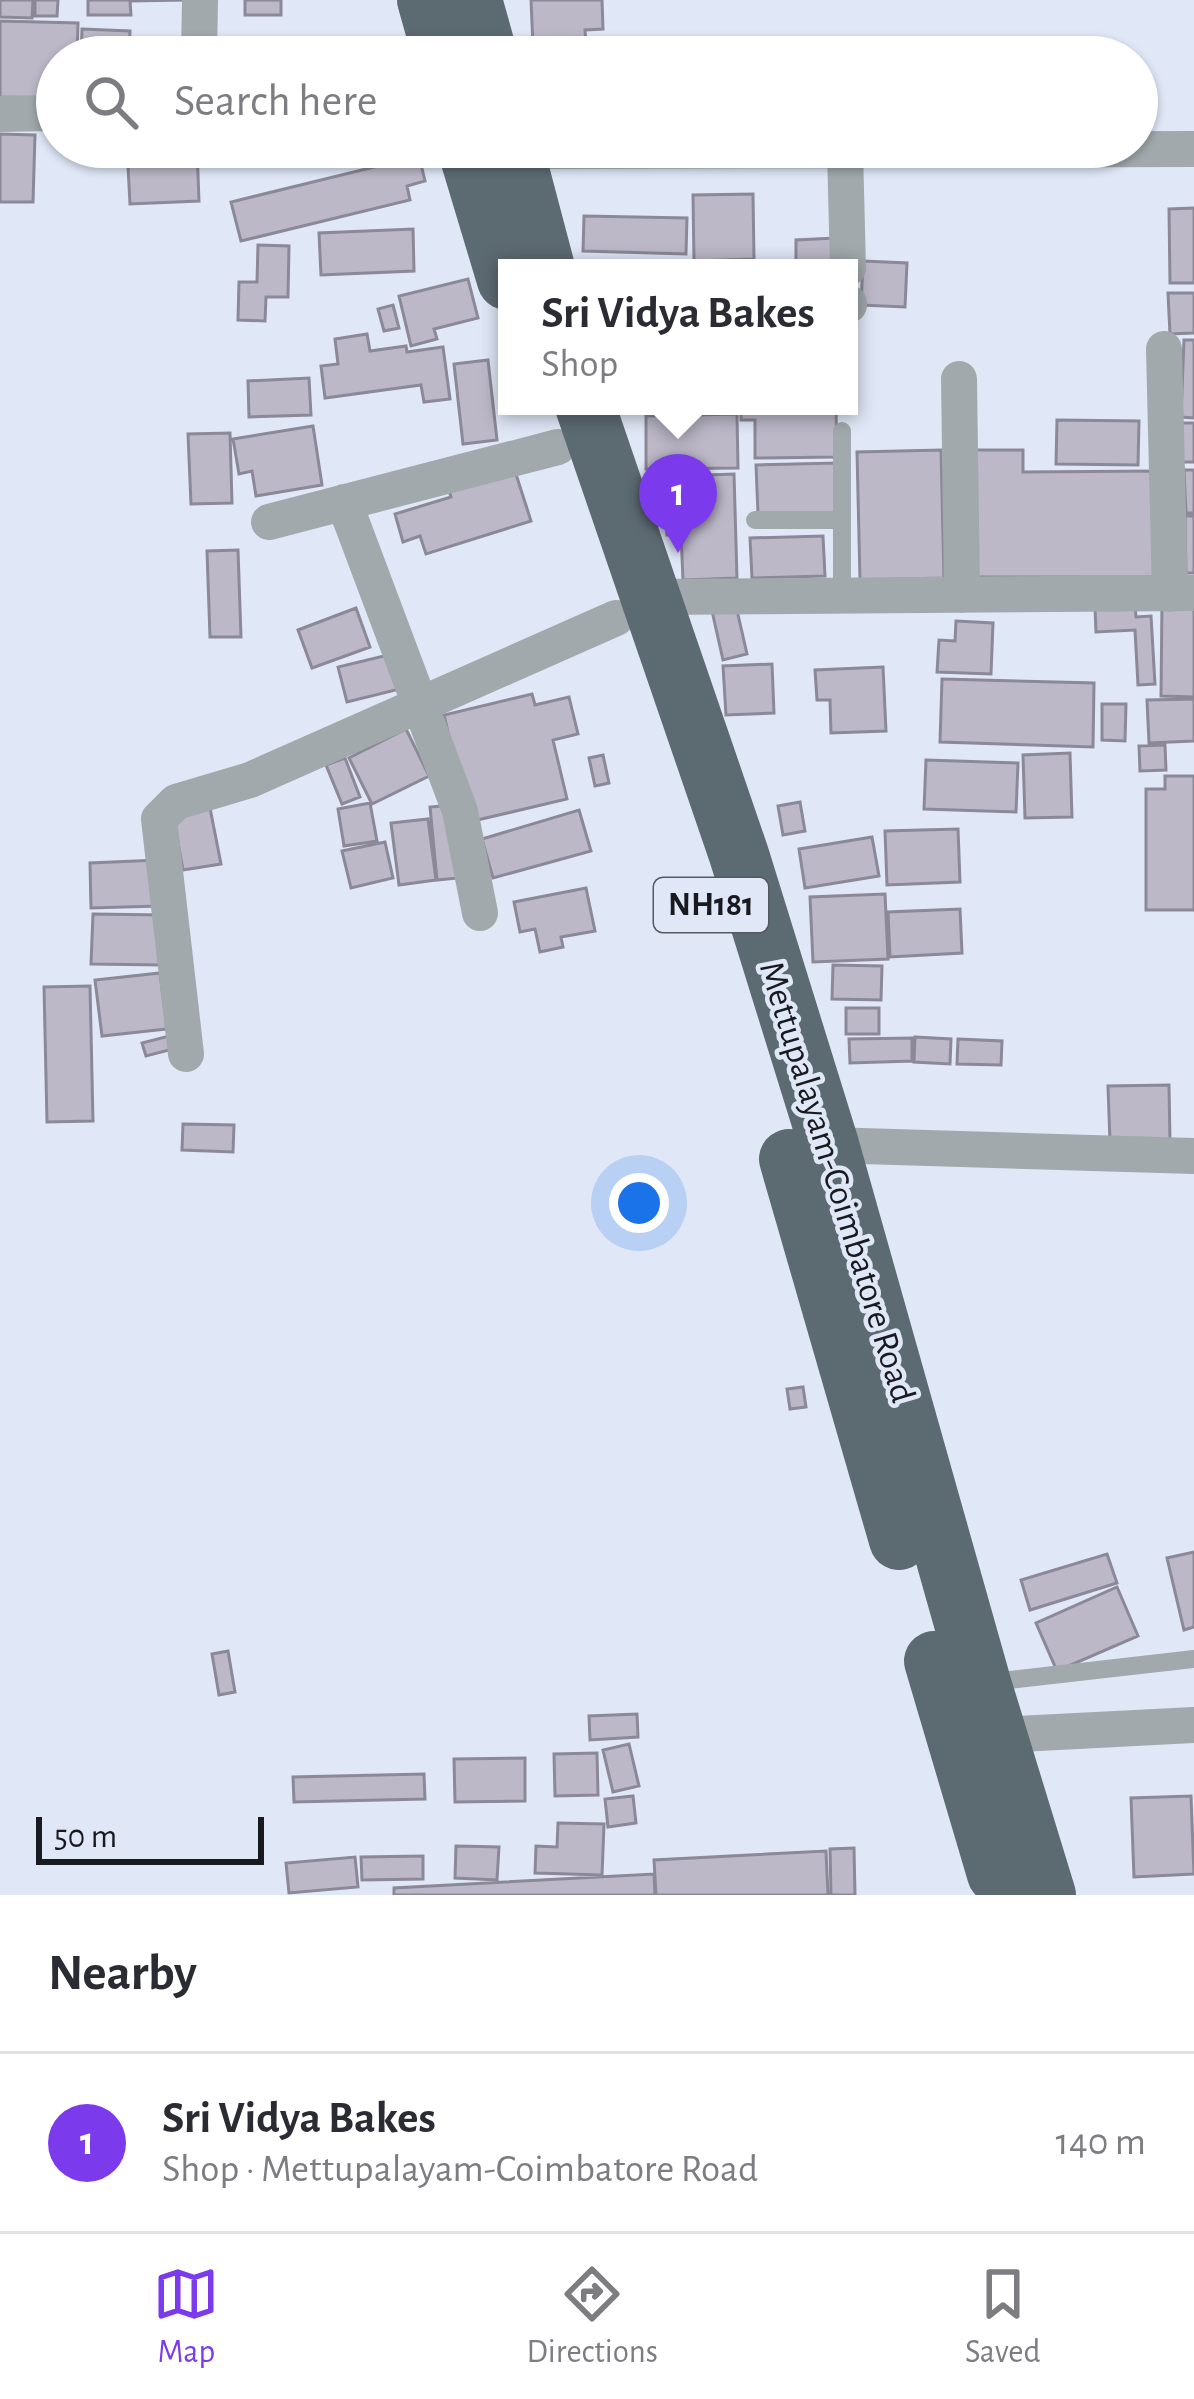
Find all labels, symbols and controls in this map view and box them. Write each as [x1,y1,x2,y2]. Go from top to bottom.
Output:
search box [36,36,1158,168]
icon: search [78,69,144,135]
text: Search here [174,79,377,124]
popup [498,259,858,415]
text: Sri Vidya Bakes [541,291,815,336]
text: Shop [541,345,618,384]
pin: 1 [639,454,717,553]
road number: NH181 [654,878,768,932]
street label: Mettupalayam-Coimbatore Road [753,957,921,1407]
your location [609,1173,669,1233]
scale bar [36,1811,264,1864]
text: 50 m [54,1821,117,1854]
text: Nearby [48,1948,197,1999]
text: Sri Vidya Bakes [162,2096,436,2141]
text: 1 [80,2123,94,2162]
text: 140 m [1056,2123,1146,2162]
text: Shop · Mettupalayam-Coimbatore Road [162,2150,758,2189]
tab: Map [153,2261,219,2373]
tab: Directions [526,2261,658,2373]
tab: Saved [965,2261,1040,2373]

